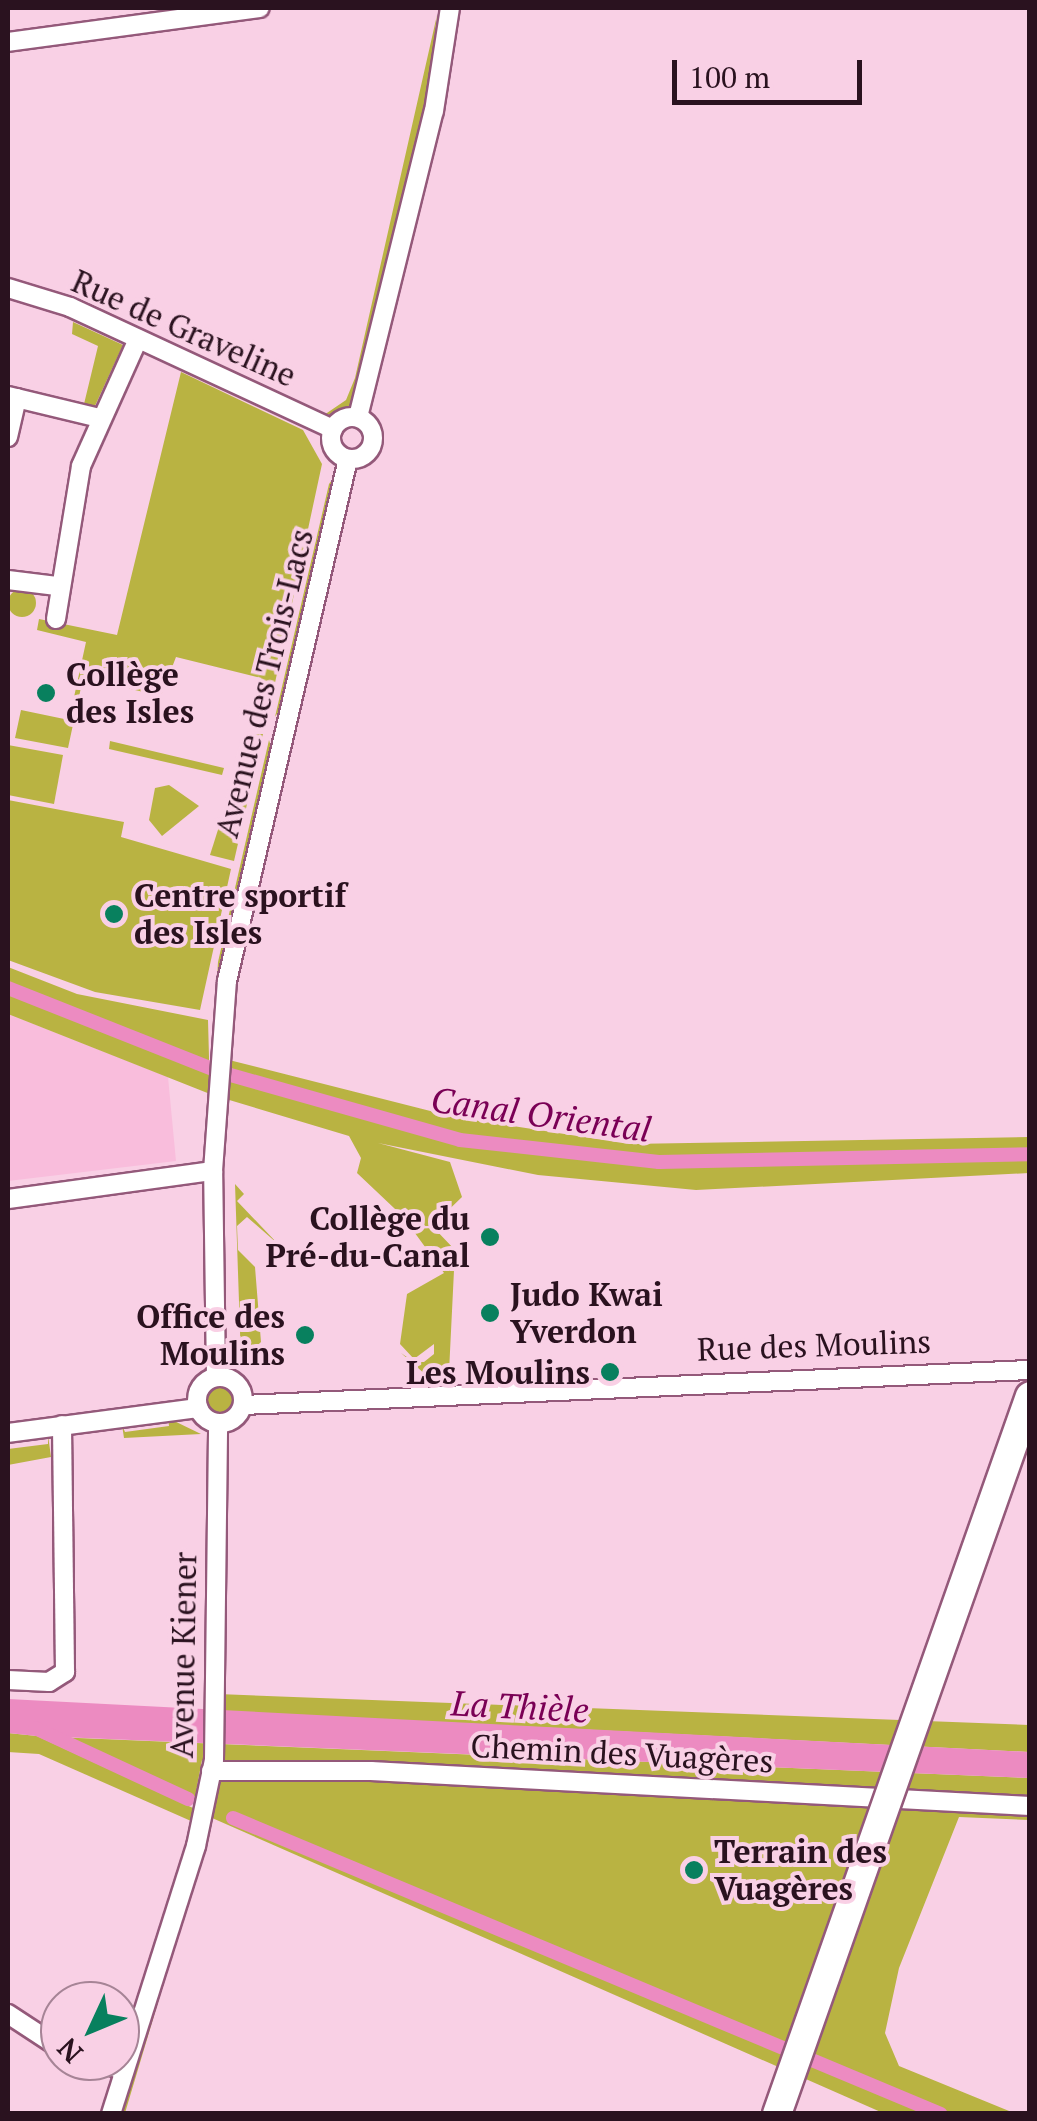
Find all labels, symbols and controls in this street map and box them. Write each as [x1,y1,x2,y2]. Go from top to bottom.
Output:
scale bar [677,40,867,102]
text: 100 m [689,57,770,97]
street label: Rue de Graveline [66,261,302,395]
street label: Avenue des Trois-Lacs [207,525,321,841]
place label: Collège des Isles [66,656,194,731]
marker: Collège des Isles [35,682,57,704]
place label: Centre sportif des Isles [134,877,346,952]
marker: Centre sportif des Isles [103,903,125,925]
water label: Canal Oriental [428,1078,654,1150]
place label: Collège du Pré-du-Canal [265,1200,470,1275]
marker: Collège du Pré-du-Canal [479,1226,501,1248]
place label: Judo Kwai Yverdon [510,1276,663,1351]
place label: Office des Moulins [136,1298,285,1373]
marker: Judo Kwai Yverdon [479,1302,501,1324]
street label: Rue des Moulins [696,1322,932,1368]
marker: Office des Moulins [294,1324,316,1346]
place label: Les Moulins [406,1353,590,1391]
marker: Les Moulins [599,1361,621,1383]
street label: Avenue Kiener [162,1552,204,1758]
water label: La Thièle [450,1681,590,1731]
street label: Chemin des Vuagères [469,1726,775,1780]
place label: Terrain des Vuagères [714,1833,887,1908]
marker: Terrain des Vuagères [683,1859,705,1881]
north arrow [40,1981,140,2081]
text: N [49,2030,90,2071]

